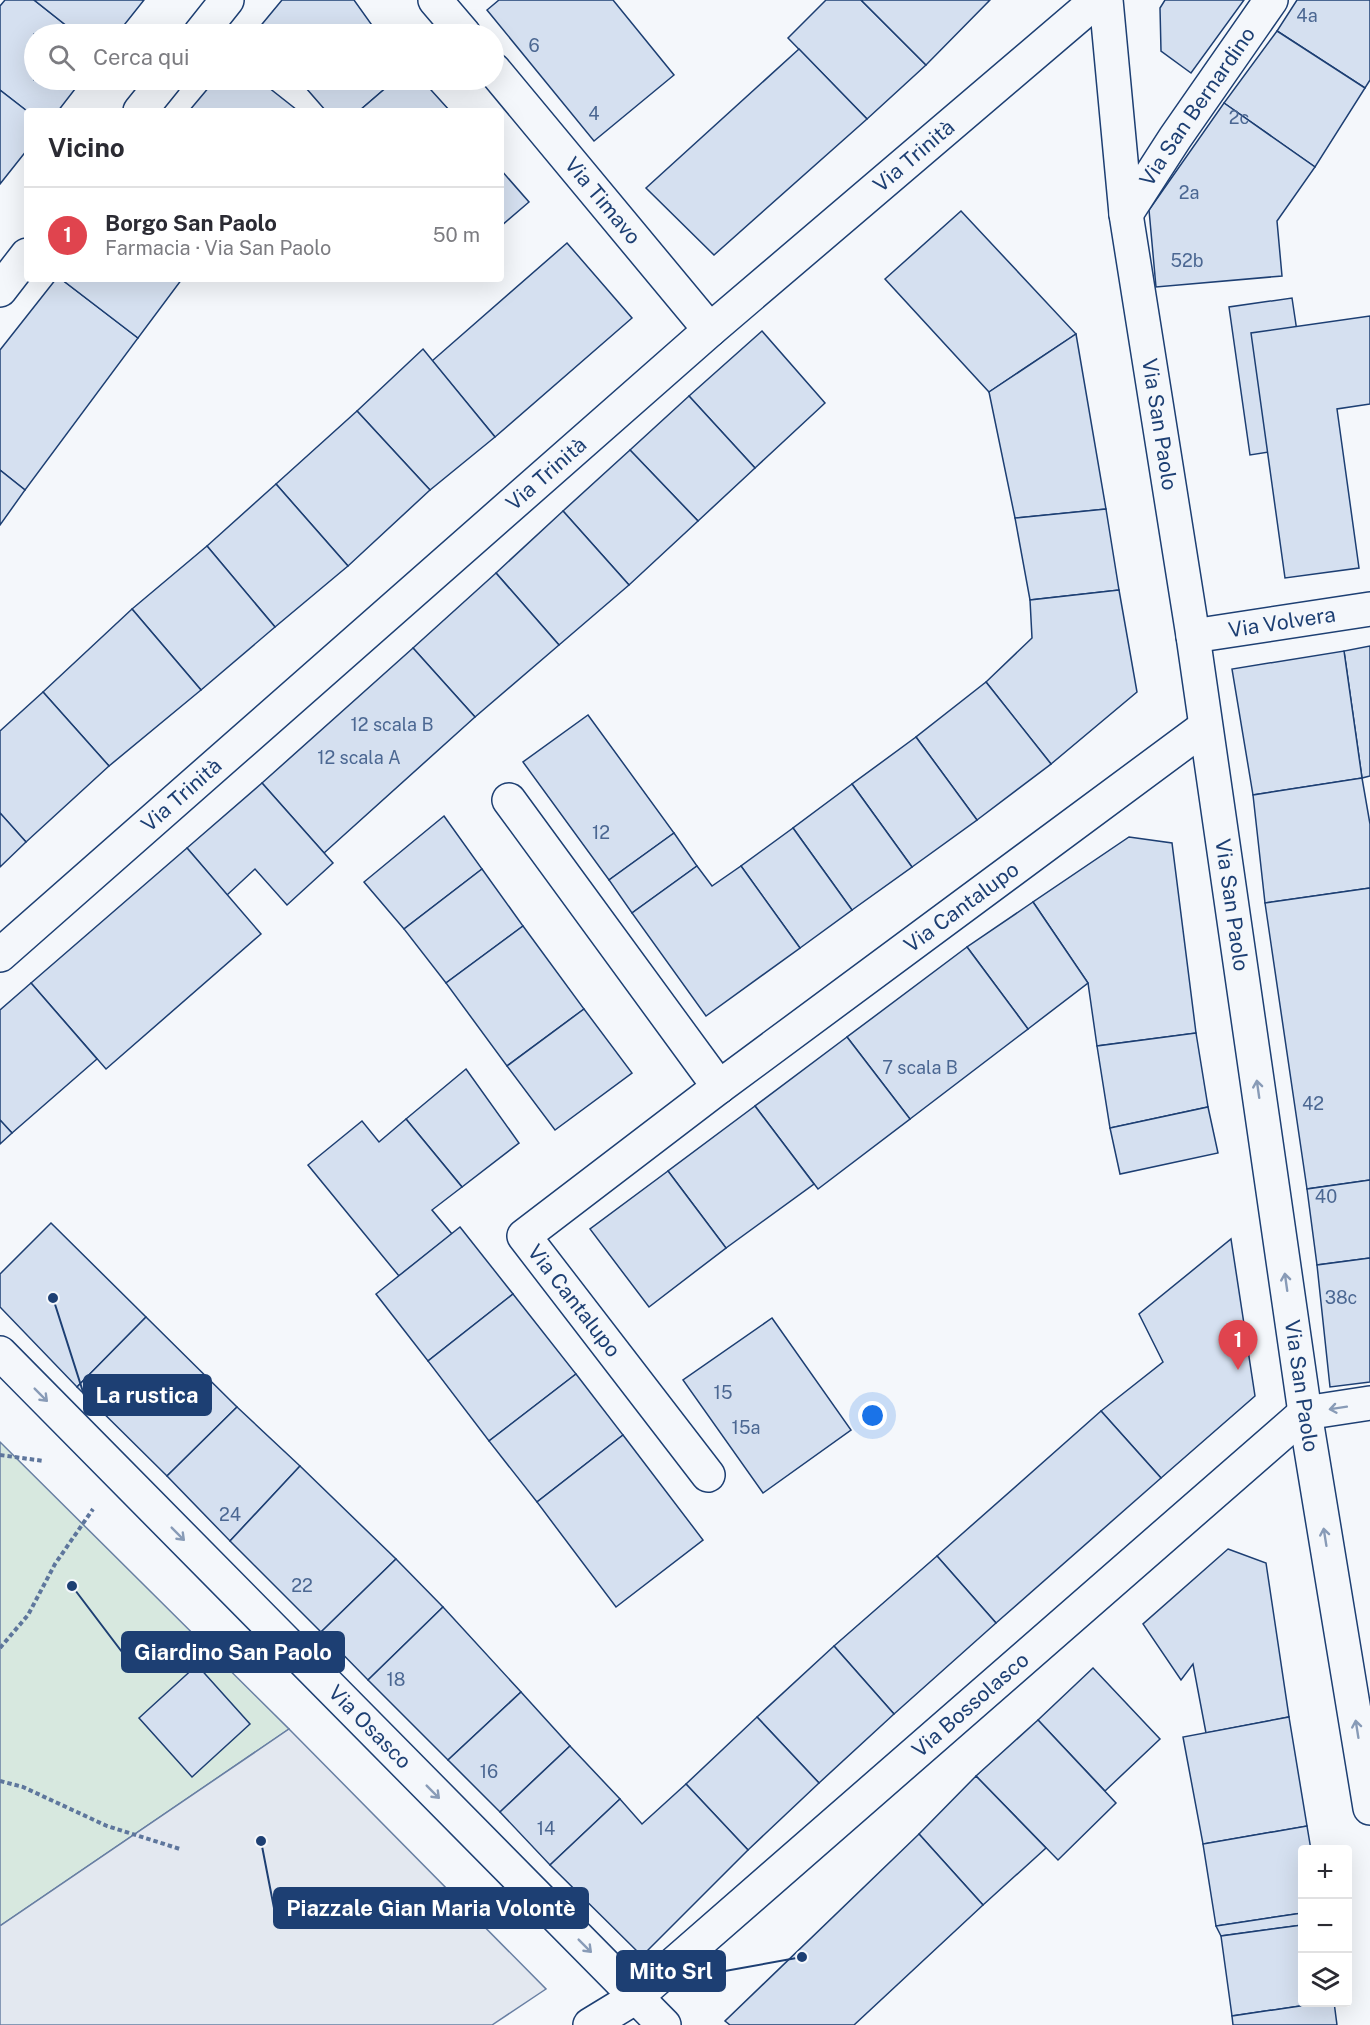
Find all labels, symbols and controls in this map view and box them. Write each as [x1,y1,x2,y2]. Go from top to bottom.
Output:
house number: 4a [1296,5,1318,26]
street label: Via San Bernardino [1134,22,1260,191]
search box [24,24,504,90]
house number: 6 [528,35,540,56]
icon: search [45,41,78,74]
text: Cerca qui [93,44,190,70]
house number: 4 [588,103,600,124]
house number: 2c [1229,107,1249,128]
street label: Via Trinità [868,114,959,197]
text: Vicino [48,132,125,163]
street label: Via Timavo [560,152,646,249]
house number: 2a [1179,182,1199,203]
text: Borgo San Paolo [105,210,277,236]
text: 1 [63,223,72,247]
text: 50 m [433,223,480,247]
text: Farmacia · Via San Paolo [105,236,331,260]
house number: 52b [1171,250,1204,271]
street label: Via San Paolo [1137,357,1183,492]
street label: Via Trinità [501,432,591,516]
street label: Via Volvera [1226,601,1337,642]
house number: 12 scala B [351,714,433,735]
house number: 12 scala A [317,747,401,768]
street label: Via Trinità [136,753,227,837]
house number: 12 [592,822,610,843]
street label: Via San Paolo [1210,837,1254,973]
street label: Via Cantalupo [899,856,1024,957]
house number: 7 scala B [882,1057,958,1078]
one-way arrow [1252,1080,1263,1099]
house number: 42 [1302,1093,1324,1114]
house number: 40 [1315,1186,1337,1207]
street label: Via Cantalupo [523,1239,626,1362]
one-way arrow [1281,1273,1292,1292]
house number: 38c [1325,1287,1357,1308]
street label: Via San Paolo [1280,1318,1324,1454]
pin: 1 [1218,1320,1258,1370]
callout: La rustica [84,1375,211,1415]
text: La rustica [95,1382,199,1408]
house number: 15 [714,1382,732,1403]
one-way arrow [34,1387,48,1402]
your location [858,1401,887,1430]
one-way arrow [1328,1403,1348,1414]
house number: 15a [732,1417,760,1438]
house number: 24 [219,1504,241,1525]
one-way arrow [171,1526,185,1541]
one-way arrow [1320,1528,1331,1547]
house number: 22 [291,1575,313,1596]
callout: Giardino San Paolo [122,1632,344,1672]
text: Giardino San Paolo [134,1639,332,1665]
street label: Via Bossolasco [907,1647,1034,1762]
house number: 18 [387,1669,405,1690]
street label: Via Osasco [323,1680,417,1774]
one-way arrow [1351,1720,1362,1740]
house number: 16 [480,1761,498,1782]
one-way arrow [425,1785,440,1800]
house number: 14 [537,1818,555,1839]
map controls [1298,1845,1352,2007]
button: + [1298,1845,1352,1899]
callout: Piazzale Gian Maria Volontè [274,1888,588,1928]
text: Piazzale Gian Maria Volontè [286,1895,576,1921]
button: − [1298,1899,1352,1953]
one-way arrow [577,1938,592,1953]
callout: Mito Srl [617,1951,725,1991]
button: layers [1298,1953,1352,2007]
text: Mito Srl [629,1958,713,1984]

